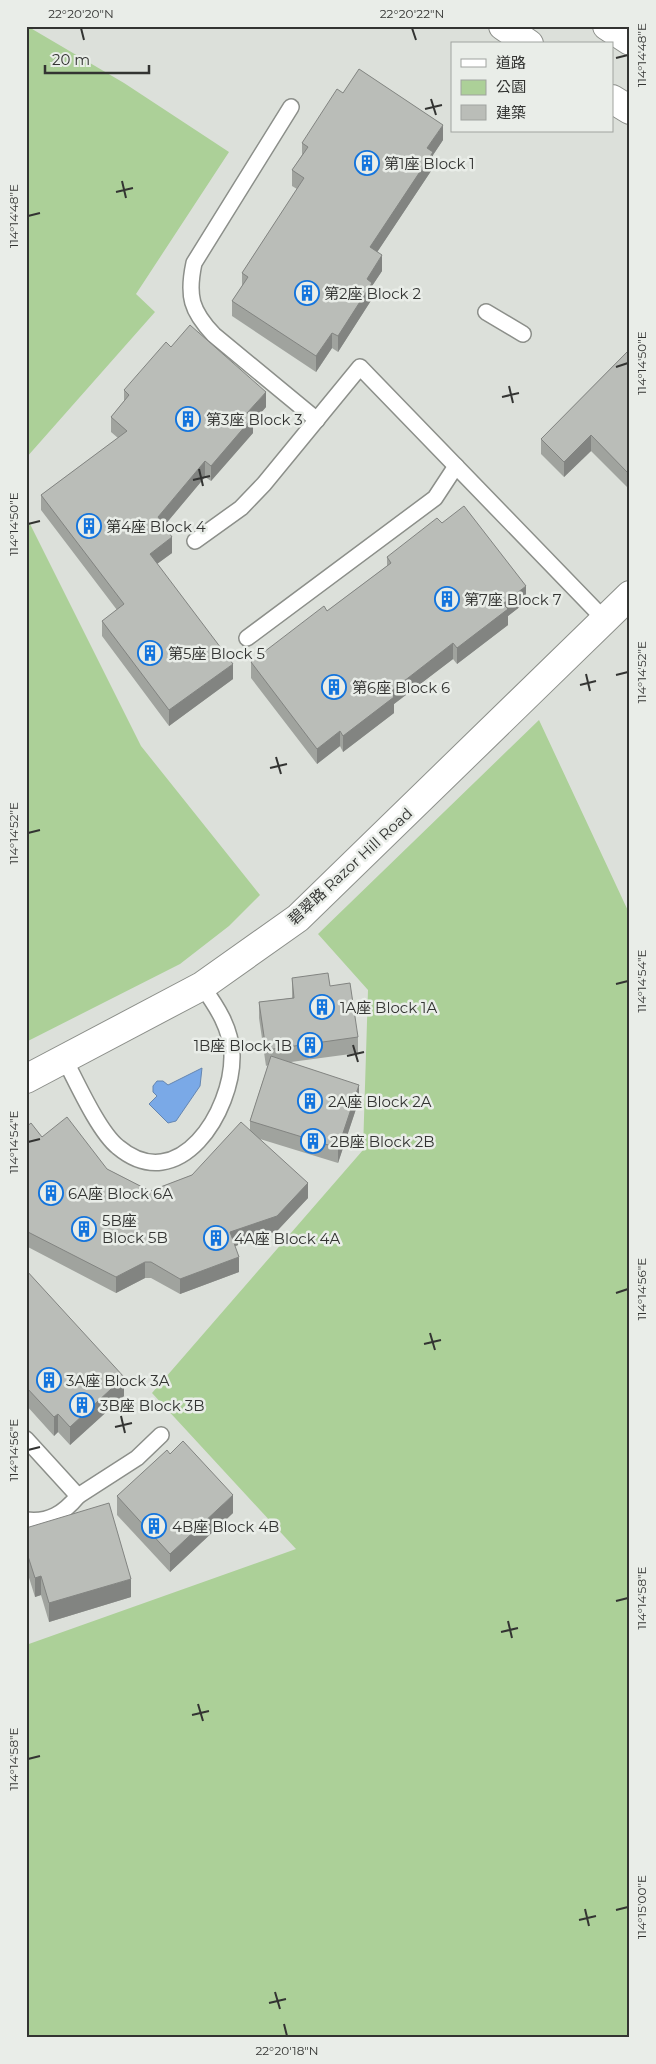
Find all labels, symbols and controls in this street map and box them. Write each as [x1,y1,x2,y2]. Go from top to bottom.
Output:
text: 22°20'20"N [48,6,114,21]
text: 22°20'22"N [380,6,444,21]
text: 114°14'48"E [634,23,649,87]
scale bar [45,42,149,74]
legend [451,42,614,132]
text: 20 m [52,50,90,69]
text: 道路 [496,53,526,72]
text: 公園 [496,77,526,96]
text: 建築 [496,103,526,122]
building icon: 第1座 Block 1 [354,150,380,176]
place label: 第1座 Block 1 [384,154,475,173]
text: 114°14'48"E [6,184,21,248]
building icon: 第2座 Block 2 [294,280,320,306]
place label: 第2座 Block 2 [324,284,421,303]
text: 114°14'50"E [634,331,649,395]
building icon: 第3座 Block 3 [175,406,201,432]
place label: 第3座 Block 3 [206,410,303,429]
text: 114°14'50"E [6,492,21,556]
building icon: 第4座 Block 4 [76,513,102,539]
place label: 第4座 Block 4 [106,517,206,536]
building icon: 第7座 Block 7 [434,586,460,612]
place label: 第7座 Block 7 [464,590,562,609]
building icon: 第5座 Block 5 [137,640,163,666]
text: 114°14'52"E [634,641,649,703]
place label: 第5座 Block 5 [168,644,265,663]
building icon: 第6座 Block 6 [321,674,347,700]
place label: 第6座 Block 6 [352,678,450,697]
text: 114°14'52"E [6,802,21,864]
street label: 碧翠路 Razor Hill Road [284,804,416,928]
text: 114°14'54"E [634,949,649,1013]
building icon: 1A座 Block 1A [309,994,335,1020]
place label: 1A座 Block 1A [340,998,437,1017]
building icon: 1B座 Block 1B [297,1032,323,1058]
place label: 1B座 Block 1B [194,1036,292,1055]
building icon: 2A座 Block 2A [297,1088,323,1114]
place label: 2A座 Block 2A [328,1092,432,1111]
text: 114°14'54"E [6,1110,21,1174]
building icon: 2B座 Block 2B [300,1128,326,1154]
place label: 2B座 Block 2B [330,1132,435,1151]
building icon: 6A座 Block 6A [38,1180,64,1206]
place label: 6A座 Block 6A [68,1184,173,1203]
place label: 5B座 Block 5B [102,1211,168,1247]
building icon: 5B座 Block 5B [71,1216,97,1242]
building icon: 4A座 Block 4A [203,1225,229,1251]
place label: 4A座 Block 4A [234,1229,340,1248]
text: 114°14'56"E [634,1258,649,1320]
building icon: 3A座 Block 3A [36,1367,62,1393]
place label: 3A座 Block 3A [66,1371,170,1390]
building icon: 3B座 Block 3B [69,1392,95,1418]
place label: 3B座 Block 3B [100,1396,204,1415]
text: 114°14'56"E [6,1419,21,1481]
building icon: 4B座 Block 4B [141,1513,167,1539]
place label: 4B座 Block 4B [172,1517,279,1536]
text: 114°14'58"E [634,1566,649,1630]
text: 114°14'58"E [6,1727,21,1791]
text: 114°15'00"E [634,1875,649,1939]
text: 22°20'18"N [255,2043,319,2058]

